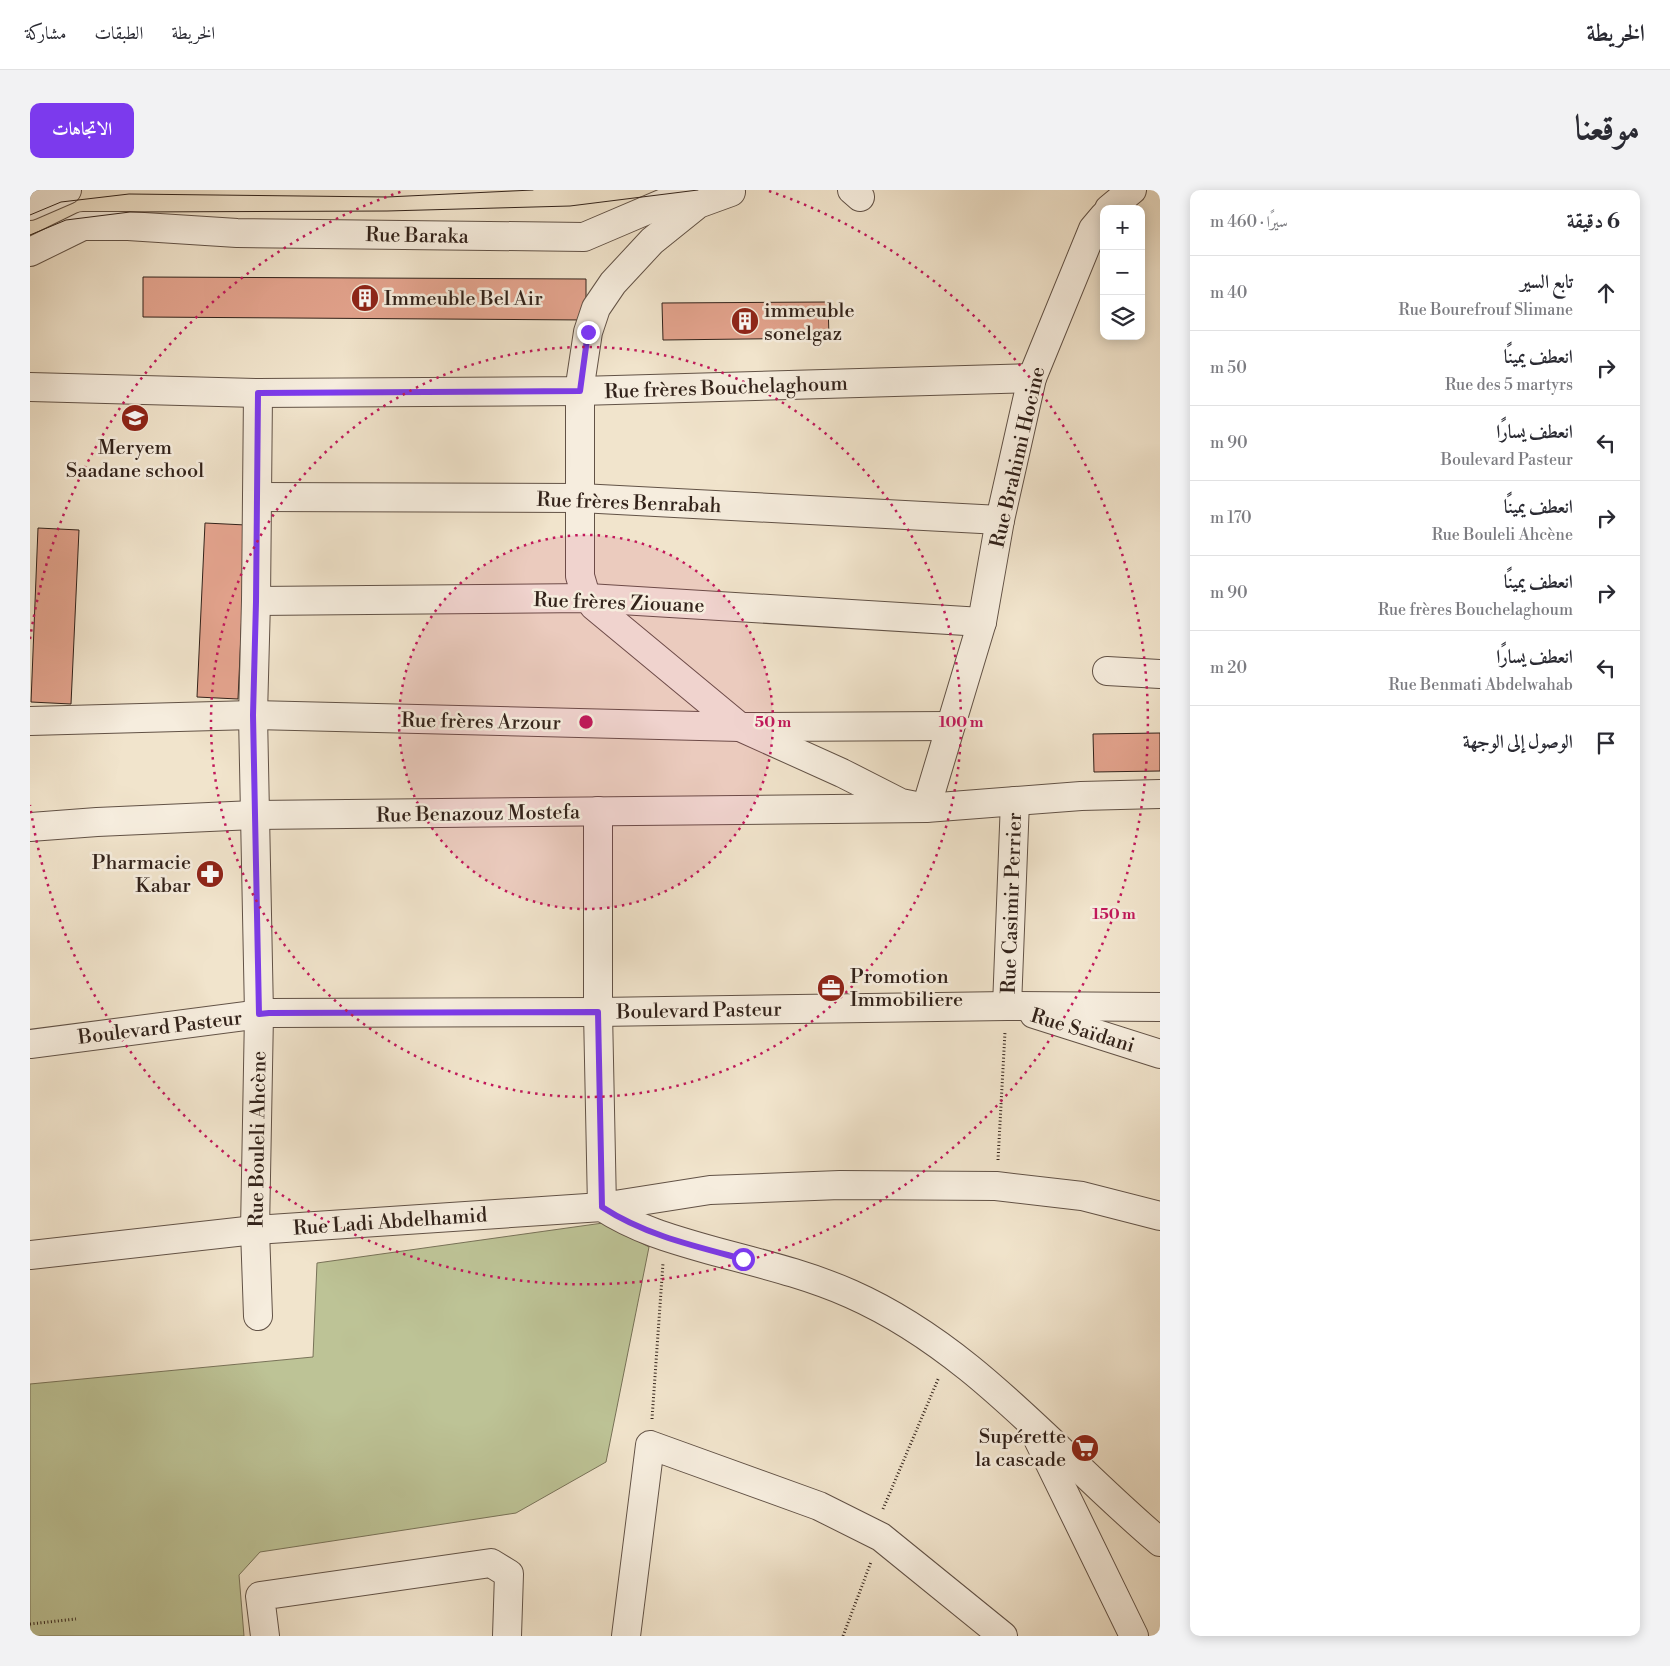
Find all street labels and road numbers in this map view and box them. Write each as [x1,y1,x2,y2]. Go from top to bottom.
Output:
street label: Rue Baraka [365,223,470,250]
street label: Rue Brahimi Hocine [985,364,1051,550]
street label: Rue frères Bouchelaghoum [604,372,849,405]
street label: Rue frères Benrabah [536,488,722,519]
street label: Rue frères Ziouane [533,588,705,619]
street label: Rue frères Arzour [401,709,562,736]
street label: Rue Benazouz Mostefa [376,800,581,829]
street label: Rue Casimir Perrier [997,812,1028,994]
street label: Boulevard Pasteur [615,998,782,1025]
street label: Rue Saïdani [1027,1004,1138,1059]
street label: Boulevard Pasteur [76,1006,244,1051]
street label: Rue Bouleli Ahcène [244,1050,273,1228]
street label: Rue Ladi Abdelhamid [292,1203,489,1242]

